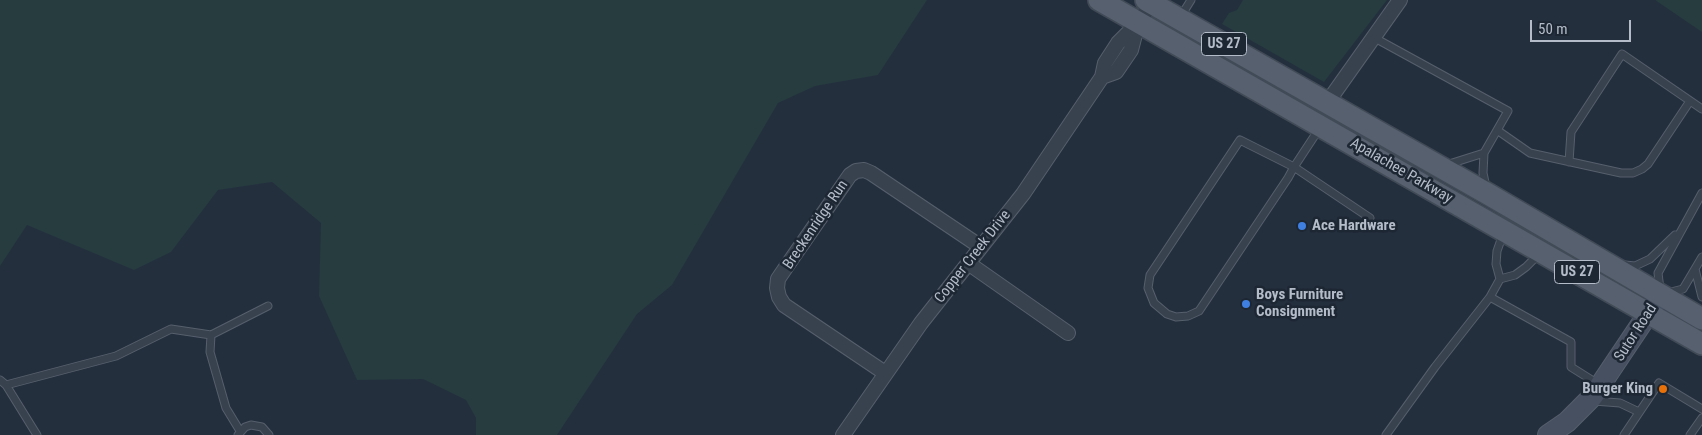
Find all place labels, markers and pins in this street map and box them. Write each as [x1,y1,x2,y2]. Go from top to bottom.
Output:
place label: Ace Hardware [1312,217,1396,235]
marker: Ace Hardware [1296,220,1308,232]
place label: Boys Furniture Consignment [1256,286,1343,321]
marker: Boys Furniture Consignment [1240,298,1252,310]
place label: Burger King [1582,380,1653,398]
marker: Burger King [1657,383,1669,395]

